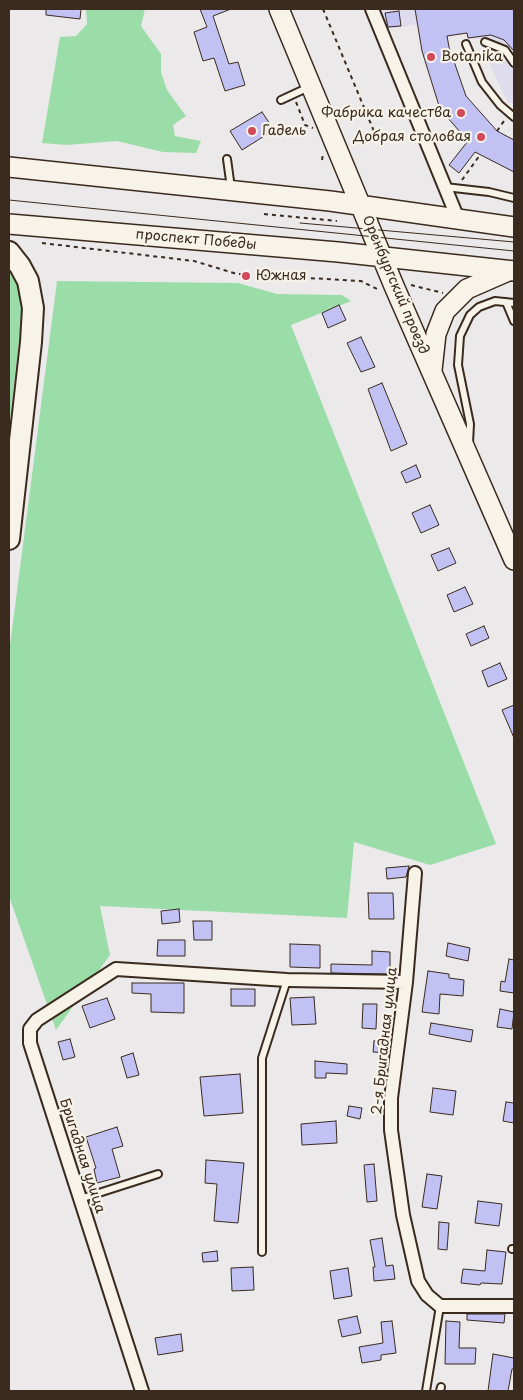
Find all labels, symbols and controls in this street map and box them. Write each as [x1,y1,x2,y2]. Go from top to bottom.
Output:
place label: Botanika [441,49,503,65]
marker: Botanika [425,51,437,63]
place label: Фабрика качества [321,105,451,121]
marker: Фабрика качества [455,107,467,119]
place label: Гадель [262,123,306,139]
marker: Гадель [246,125,258,137]
place label: Добрая столовая [353,129,471,145]
marker: Добрая столовая [475,131,487,143]
street label: Оренбургский проезд [358,213,432,357]
street label: проспект Победы [135,226,257,254]
place label: Южная [256,268,307,284]
marker: Южная [240,270,252,282]
street label: 2-я Бригадная улица [369,966,401,1116]
street label: Бригадная улица [56,1097,108,1215]

